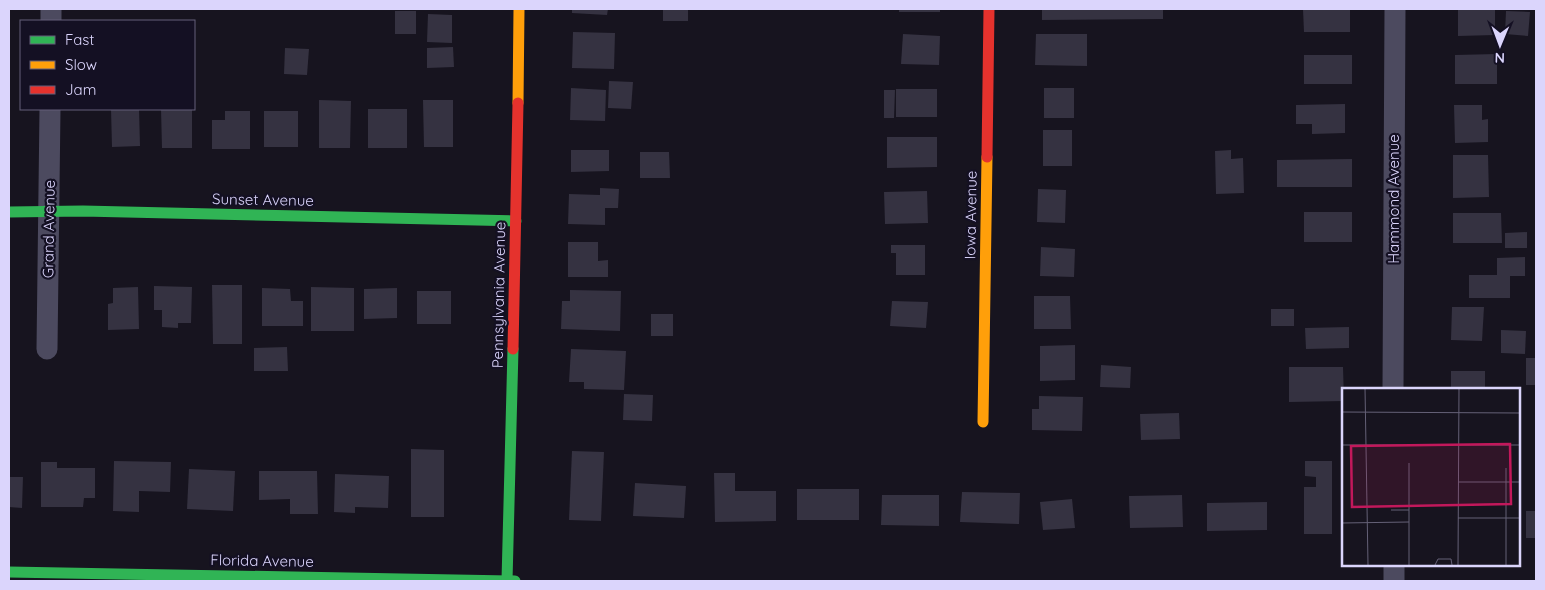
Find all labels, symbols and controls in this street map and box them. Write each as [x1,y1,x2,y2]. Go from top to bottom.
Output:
legend [20,20,195,110]
north arrow [1475,20,1525,70]
text: Fast [65,30,94,49]
text: N [1494,49,1505,67]
text: Slow [65,55,97,74]
text: Jam [65,80,96,99]
street label: Hammond Avenue [1384,134,1403,264]
street label: Iowa Avenue [960,171,981,259]
street label: Grand Avenue [38,180,59,278]
street label: Sunset Avenue [212,189,314,210]
street label: Pennsylvania Avenue [488,222,509,368]
inset map [1342,388,1520,565]
street label: Florida Avenue [210,550,314,571]

